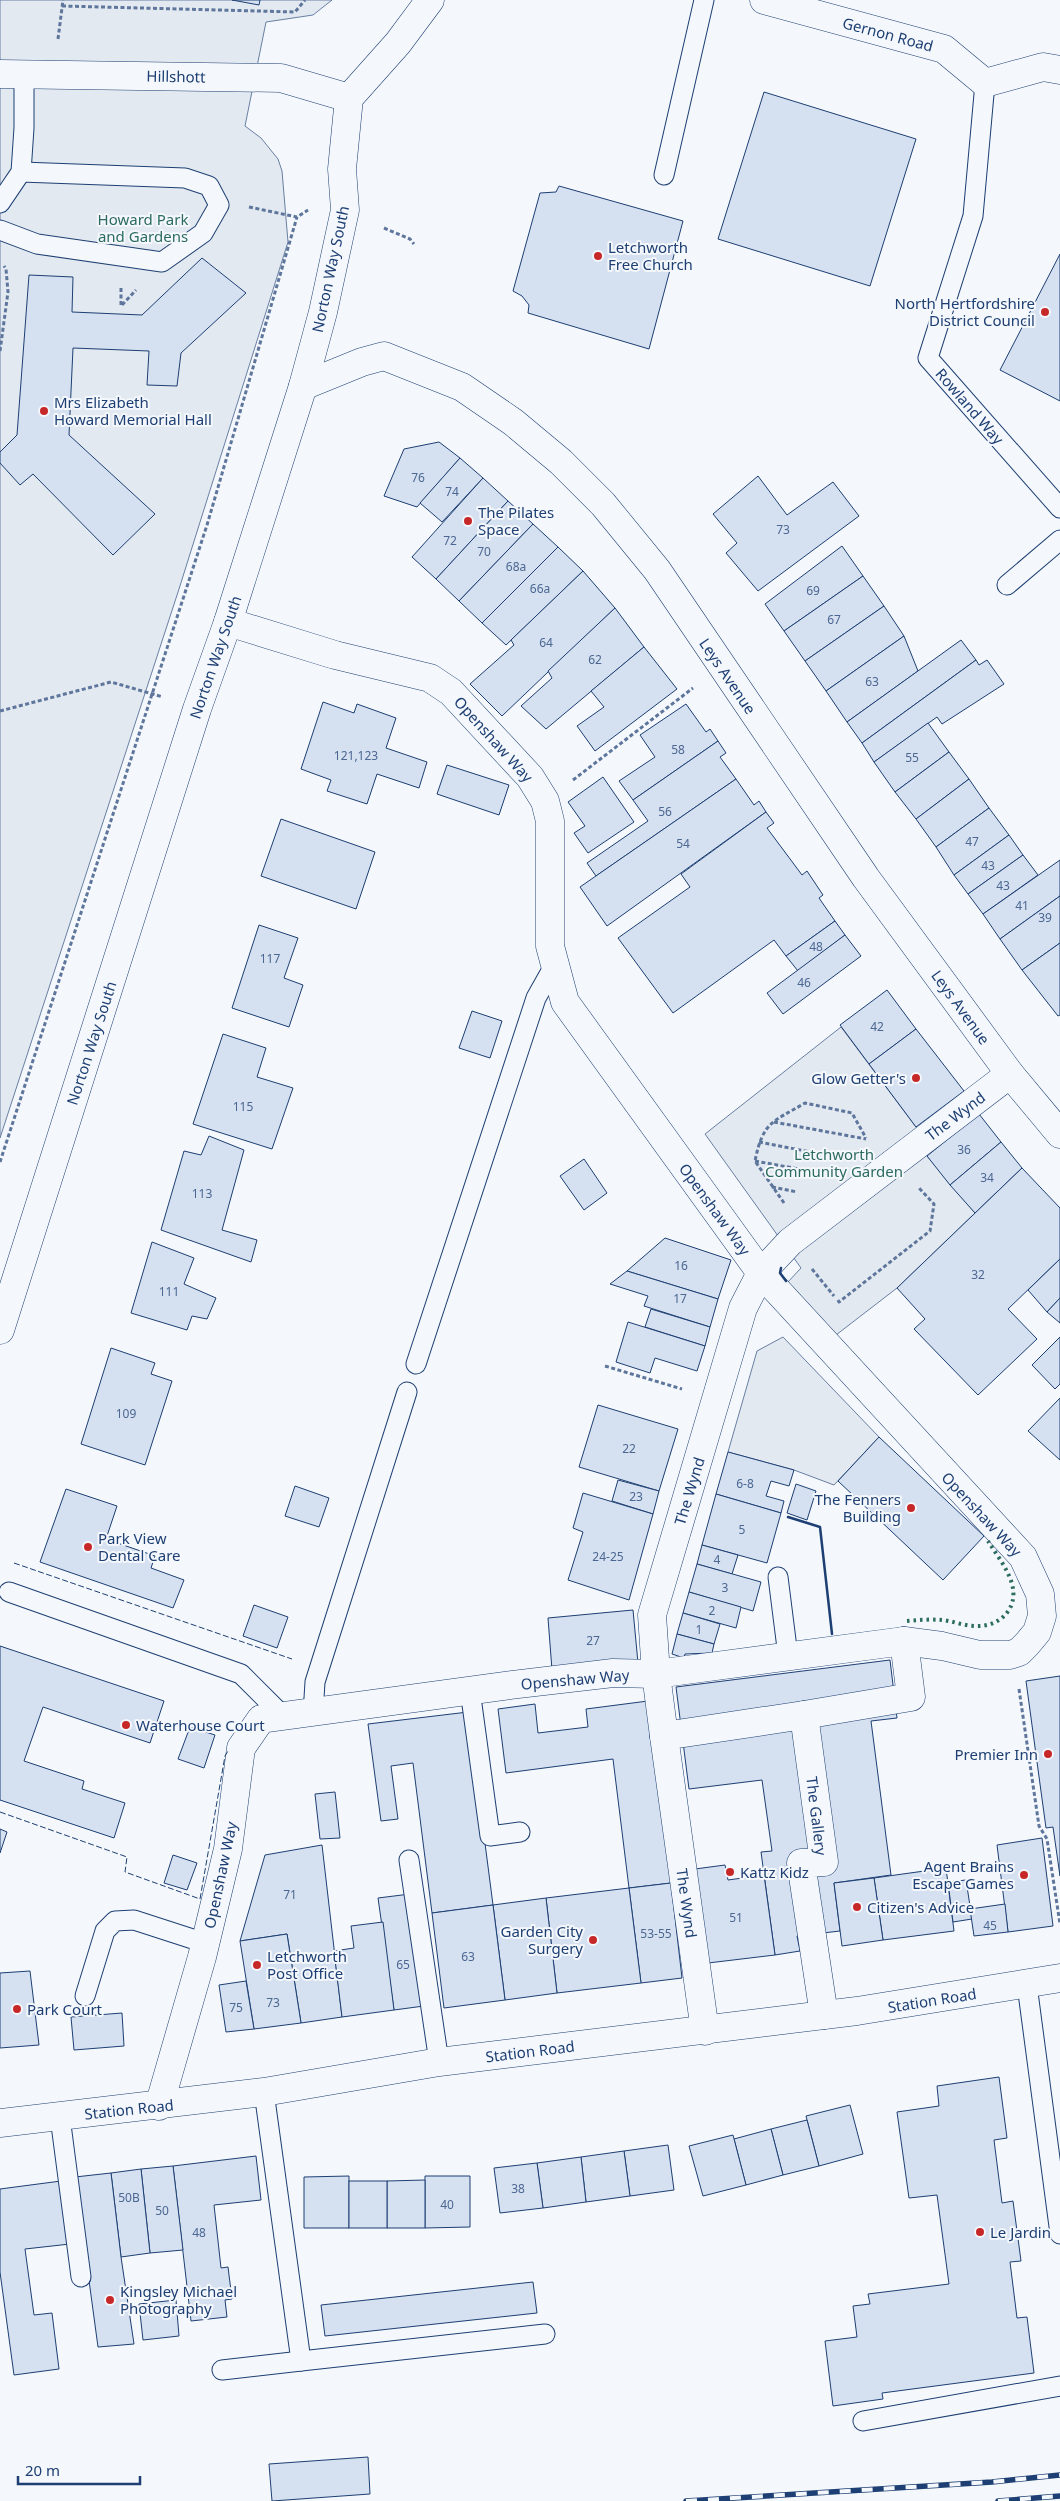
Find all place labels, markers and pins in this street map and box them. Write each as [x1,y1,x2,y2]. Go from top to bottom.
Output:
place label: Letchworth Free Church [608,237,693,274]
marker: Letchworth Free Church [592,250,604,262]
place label: North Hertfordshire District Council [895,293,1035,330]
marker: North Hertfordshire District Council [1039,306,1051,318]
place label: Mrs Elizabeth Howard Memorial Hall [54,392,212,429]
marker: Mrs Elizabeth Howard Memorial Hall [38,405,50,417]
place label: The Pilates Space [478,502,554,539]
marker: The Pilates Space [462,515,474,527]
place label: Glow Getter's [811,1068,906,1088]
marker: Glow Getter's [910,1072,922,1084]
place label: The Fenners Building [814,1489,901,1526]
marker: The Fenners Building [905,1502,917,1514]
place label: Park View Dental Care [98,1528,181,1565]
marker: Park View Dental Care [82,1541,94,1553]
place label: Waterhouse Court [136,1715,265,1735]
marker: Waterhouse Court [120,1719,132,1731]
place label: Premier Inn [954,1744,1038,1764]
marker: Premier Inn [1042,1748,1054,1760]
place label: Agent Brains Escape Games [912,1856,1014,1893]
place label: Kattz Kidz [740,1862,809,1882]
marker: Kattz Kidz [724,1866,736,1878]
marker: Agent Brains Escape Games [1018,1869,1030,1881]
place label: Citizen's Advice [867,1897,974,1917]
marker: Citizen's Advice [851,1901,863,1913]
place label: Garden City Surgery [500,1921,583,1958]
marker: Garden City Surgery [587,1934,599,1946]
place label: Letchworth Post Office [267,1946,347,1983]
marker: Letchworth Post Office [251,1959,263,1971]
place label: Park Court [27,1999,103,2019]
marker: Park Court [11,2003,23,2015]
place label: Le Jardin [990,2222,1051,2242]
marker: Le Jardin [974,2226,986,2238]
place label: Kingsley Michael Photography [120,2281,237,2318]
marker: Kingsley Michael Photography [104,2294,116,2306]

